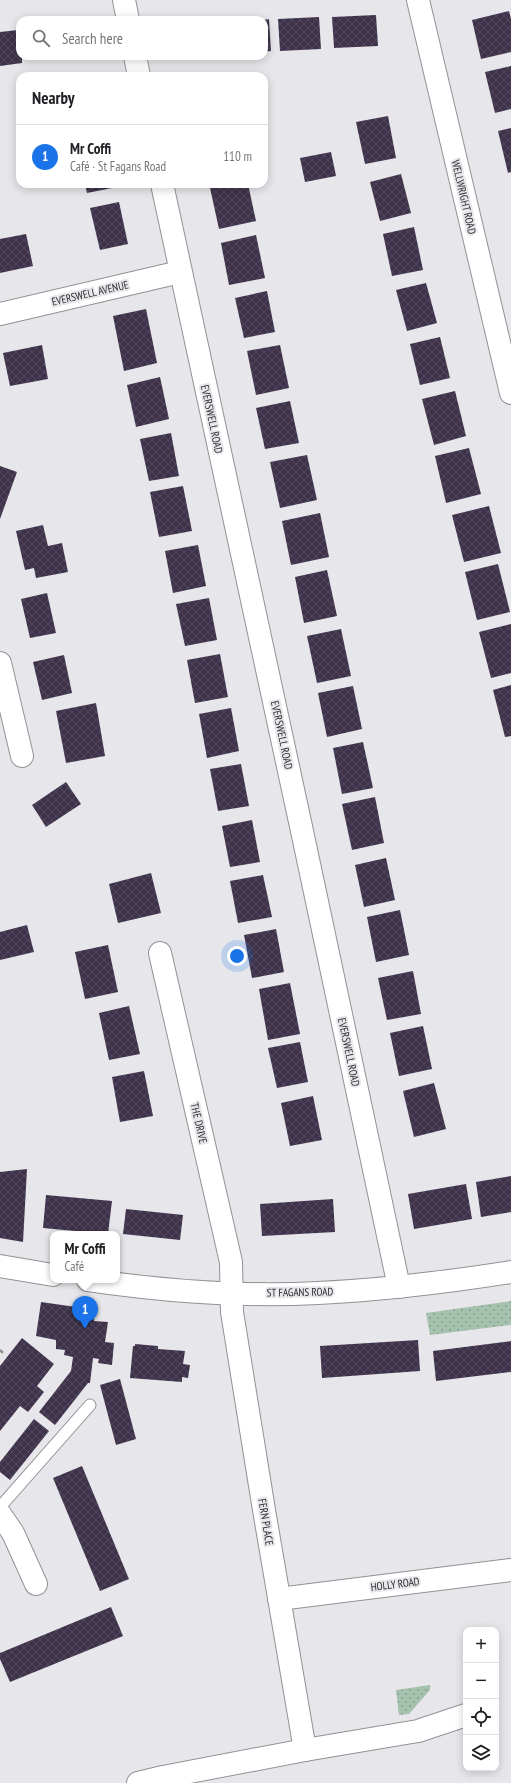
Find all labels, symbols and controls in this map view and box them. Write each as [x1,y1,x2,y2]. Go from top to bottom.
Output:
search box [16,16,268,60]
icon: search [30,27,52,49]
text: Search here [62,29,123,48]
text: Nearby [32,87,75,109]
text: Mr Coffi [70,139,111,158]
text: 1 [42,148,48,165]
text: 110 m [223,148,252,165]
text: Café · St Fagans Road [70,158,166,175]
street label: WELLWRIGHT ROAD [449,159,479,236]
street label: EVERSWELL AVENUE [50,277,130,309]
street label: EVERSWELL ROAD [198,384,226,455]
street label: EVERSWELL ROAD [268,700,296,771]
your location [227,946,247,966]
street label: EVERSWELL ROAD [335,1017,363,1088]
street label: THE DRIVE [188,1101,211,1145]
popup [50,1231,120,1283]
text: Mr Coffi [64,1239,106,1258]
text: Café [64,1258,84,1275]
street label: ST FAGANS ROAD [267,1284,334,1300]
pin: 1 [72,1296,98,1329]
street label: FERN PLACE [255,1498,277,1547]
street label: HOLLY ROAD [370,1574,420,1594]
map controls [463,1627,499,1771]
button: + [463,1627,499,1663]
button: − [463,1663,499,1699]
button: locate [463,1699,499,1735]
button: layers [463,1735,499,1771]

